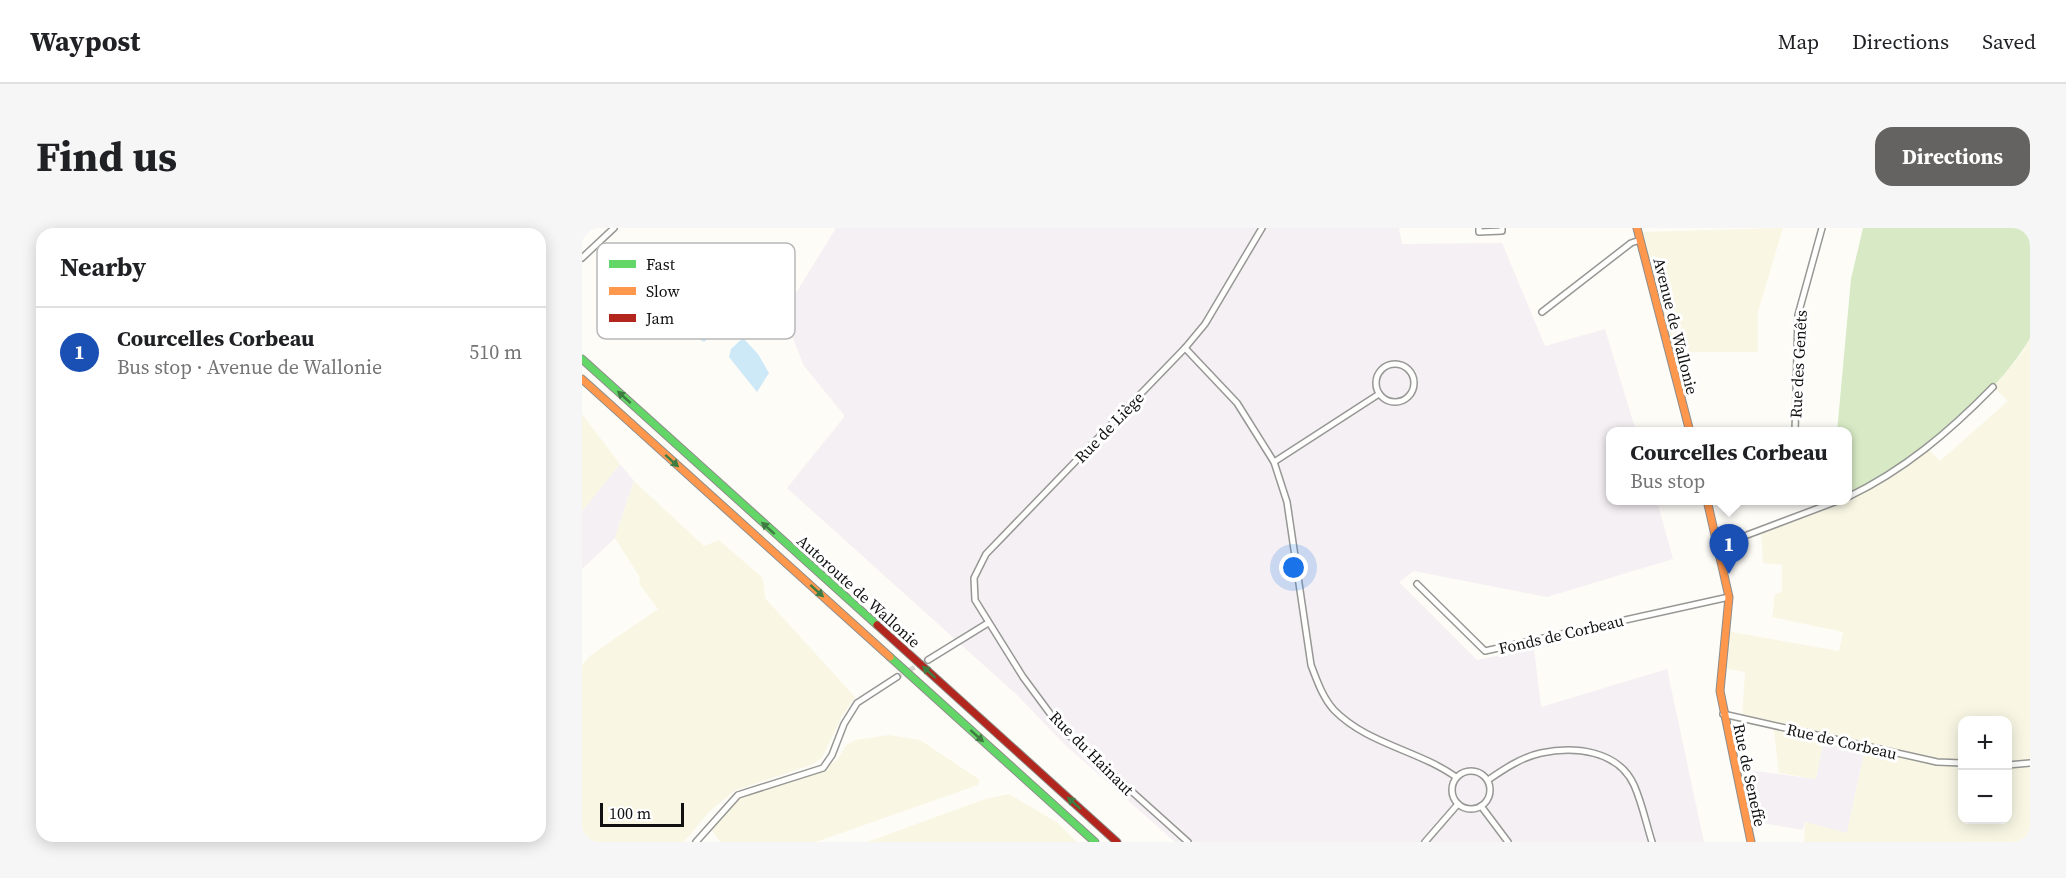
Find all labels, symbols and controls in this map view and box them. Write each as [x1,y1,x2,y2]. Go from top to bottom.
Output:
text: Waypost [30,22,140,60]
text: Map [1778,27,1819,56]
text: Directions [1852,27,1949,56]
text: Saved [1982,27,2036,56]
text: Find us [36,127,177,185]
button: Directions [1875,127,2030,186]
legend [597,243,795,339]
text: Nearby [60,249,146,285]
text: Fast [646,253,676,275]
street label: Avenue de Wallonie [1648,255,1704,397]
text: Slow [646,280,681,302]
text: Jam [645,307,674,329]
street label: Rue des Genêts [1784,309,1812,419]
text: Courcelles Corbeau [117,323,314,353]
text: 1 [74,338,85,366]
text: 510 m [469,338,522,366]
text: Bus stop · Avenue de Wallonie [117,353,382,381]
street label: Rue de Liège [1069,387,1149,467]
one-way arrow [616,390,631,404]
popup [1606,427,1852,505]
text: Courcelles Corbeau [1630,437,1828,467]
one-way arrow [664,454,679,467]
text: Bus stop [1630,467,1705,495]
one-way arrow [761,521,776,535]
pin: 1 [1710,524,1748,574]
street label: Autoroute de Wallonie [793,530,925,652]
your location [1279,553,1308,582]
one-way arrow [809,584,824,597]
street label: Fonds de Corbeau [1496,609,1626,659]
one-way arrow [922,666,937,679]
street label: Rue du Hainaut [1045,706,1140,801]
map controls [1958,716,2012,824]
button: + [1958,716,2012,770]
street label: Rue de Corbeau [1785,718,1899,764]
street label: Rue de Seneffe [1728,721,1772,829]
one-way arrow [970,729,985,743]
button: − [1958,770,2012,824]
one-way arrow [1066,796,1081,810]
scale bar [600,800,684,828]
text: 100 m [609,802,651,824]

